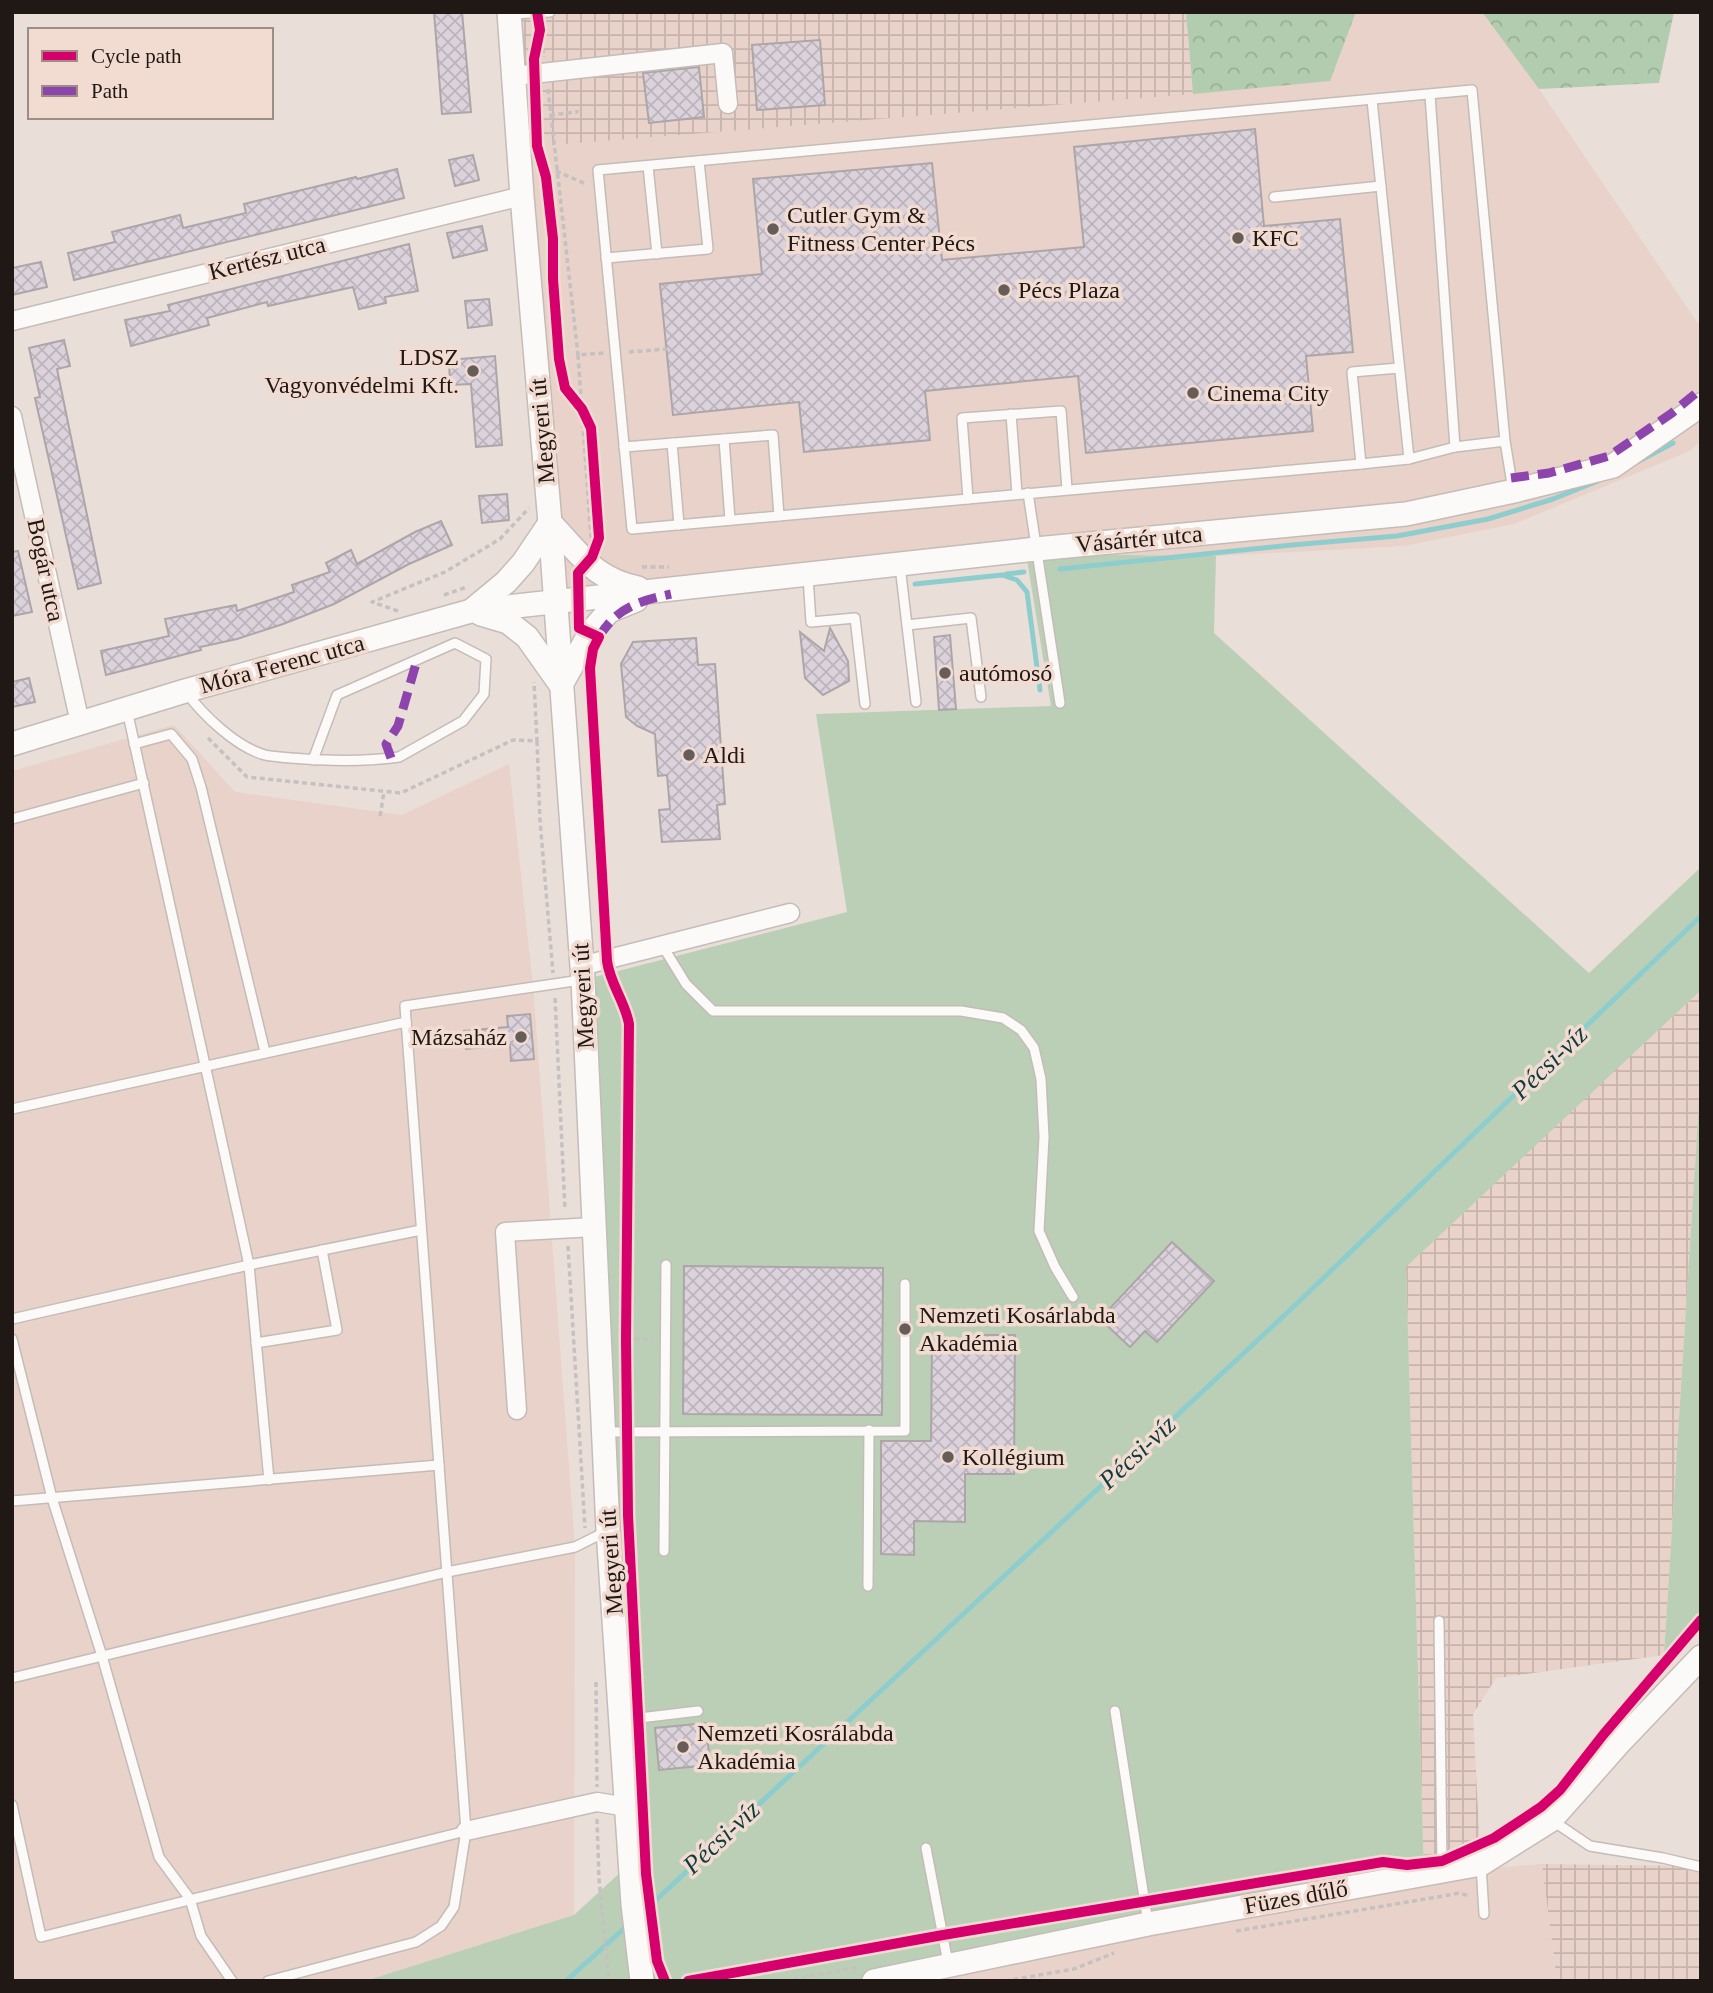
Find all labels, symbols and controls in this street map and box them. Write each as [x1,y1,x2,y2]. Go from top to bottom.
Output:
legend [28,28,273,119]
text: Cycle path [91,44,182,68]
text: Path [91,79,129,103]
place label: Cutler Gym & Fitness Center Pécs [787,202,975,256]
marker: Cutler Gym & Fitness Center Pécs [765,221,781,237]
place label: KFC [1252,225,1299,251]
marker: KFC [1230,230,1246,246]
street label: Kertész utca [206,231,328,285]
place label: Pécs Plaza [1018,277,1120,303]
marker: Pécs Plaza [996,282,1012,298]
place label: LDSZ Vagyonvédelmi Kft. [264,344,459,398]
marker: LDSZ Vagyonvédelmi Kft. [465,363,481,379]
street label: Megyeri út [524,377,560,485]
place label: Cinema City [1207,380,1329,406]
marker: Cinema City [1185,385,1201,401]
street label: Bogár utca [22,516,70,624]
street label: Vásártér utca [1074,520,1204,557]
street label: Móra Ferenc utca [197,629,367,698]
place label: autómosó [959,660,1052,686]
marker: autómosó [937,665,953,681]
place label: Aldi [703,742,746,768]
marker: Aldi [681,747,697,763]
street label: Megyeri út [567,942,599,1050]
water label: Pécsi-víz [1505,1019,1593,1106]
place label: Mázsaház [411,1024,507,1050]
marker: Mázsaház [513,1029,529,1045]
place label: Nemzeti Kosárlabda Akadémia [919,1302,1116,1356]
marker: Nemzeti Kosárlabda Akadémia [897,1321,913,1337]
water label: Pécsi-víz [1092,1410,1182,1496]
place label: Kollégium [962,1444,1065,1470]
marker: Kollégium [940,1449,956,1465]
street label: Megyeri út [594,1508,628,1616]
place label: Nemzeti Kosrálabda Akadémia [697,1720,894,1774]
marker: Nemzeti Kosrálabda Akadémia [675,1739,691,1755]
water label: Pécsi-víz [676,1795,766,1881]
street label: Füzes dűlő [1242,1875,1350,1919]

